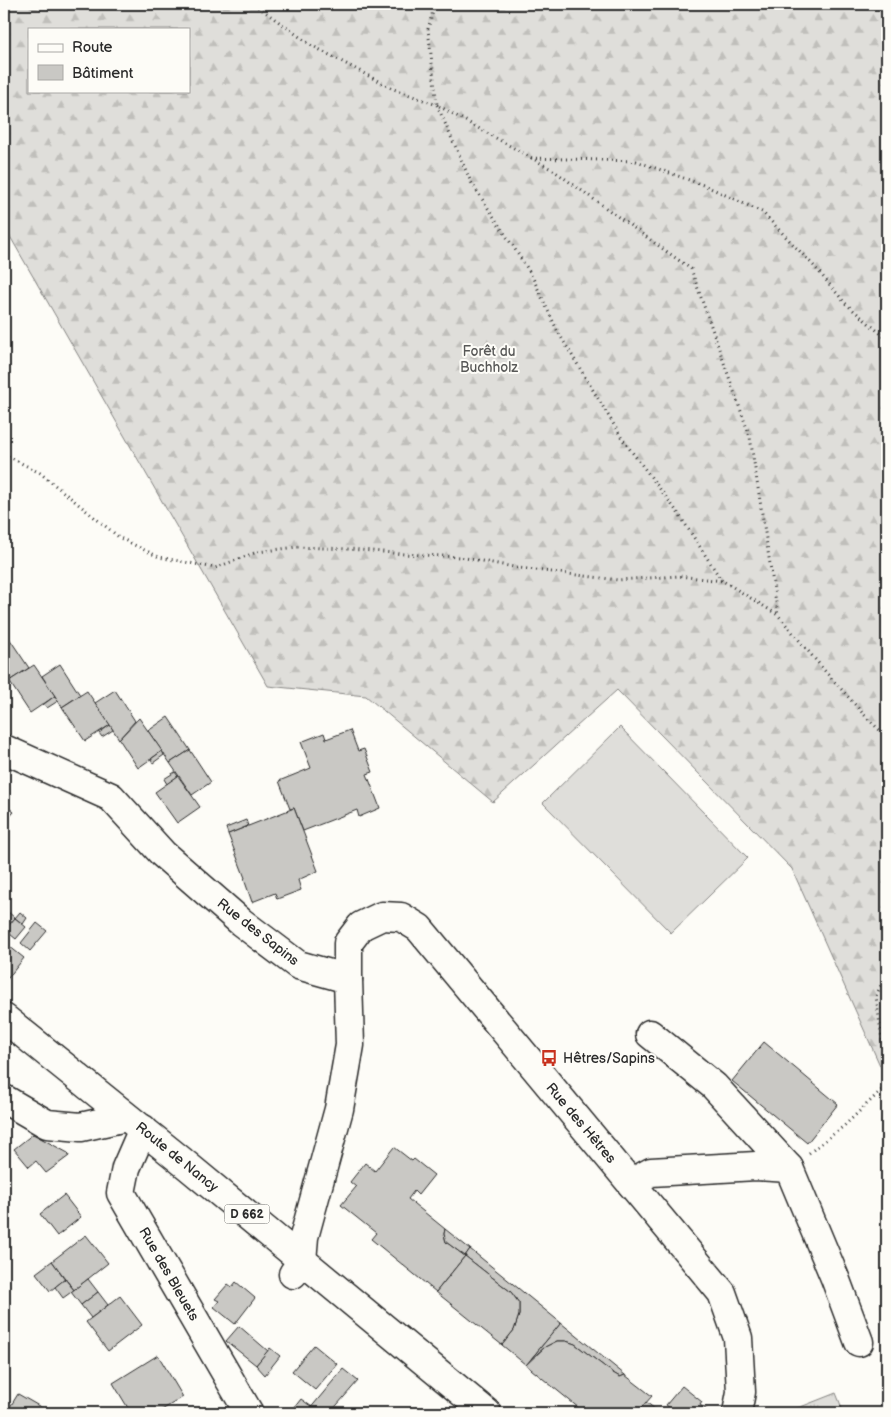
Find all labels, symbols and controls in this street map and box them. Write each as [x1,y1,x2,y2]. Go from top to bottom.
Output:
legend [28,28,190,92]
text: Route [72,38,113,57]
text: Bâtiment [72,64,134,83]
park label: Forêt du Buchholz [460,343,518,376]
street label: Rue des Sapins [214,895,302,969]
bus stop icon: Hêtres/Sapins [539,1048,559,1068]
place label: Hêtres/Sapins [563,1050,655,1067]
street label: Rue des Hêtres [542,1079,620,1167]
street label: Route de Nancy [132,1118,222,1196]
road number: D 662 [224,1204,270,1224]
street label: Rue des Bleuets [135,1224,203,1324]

